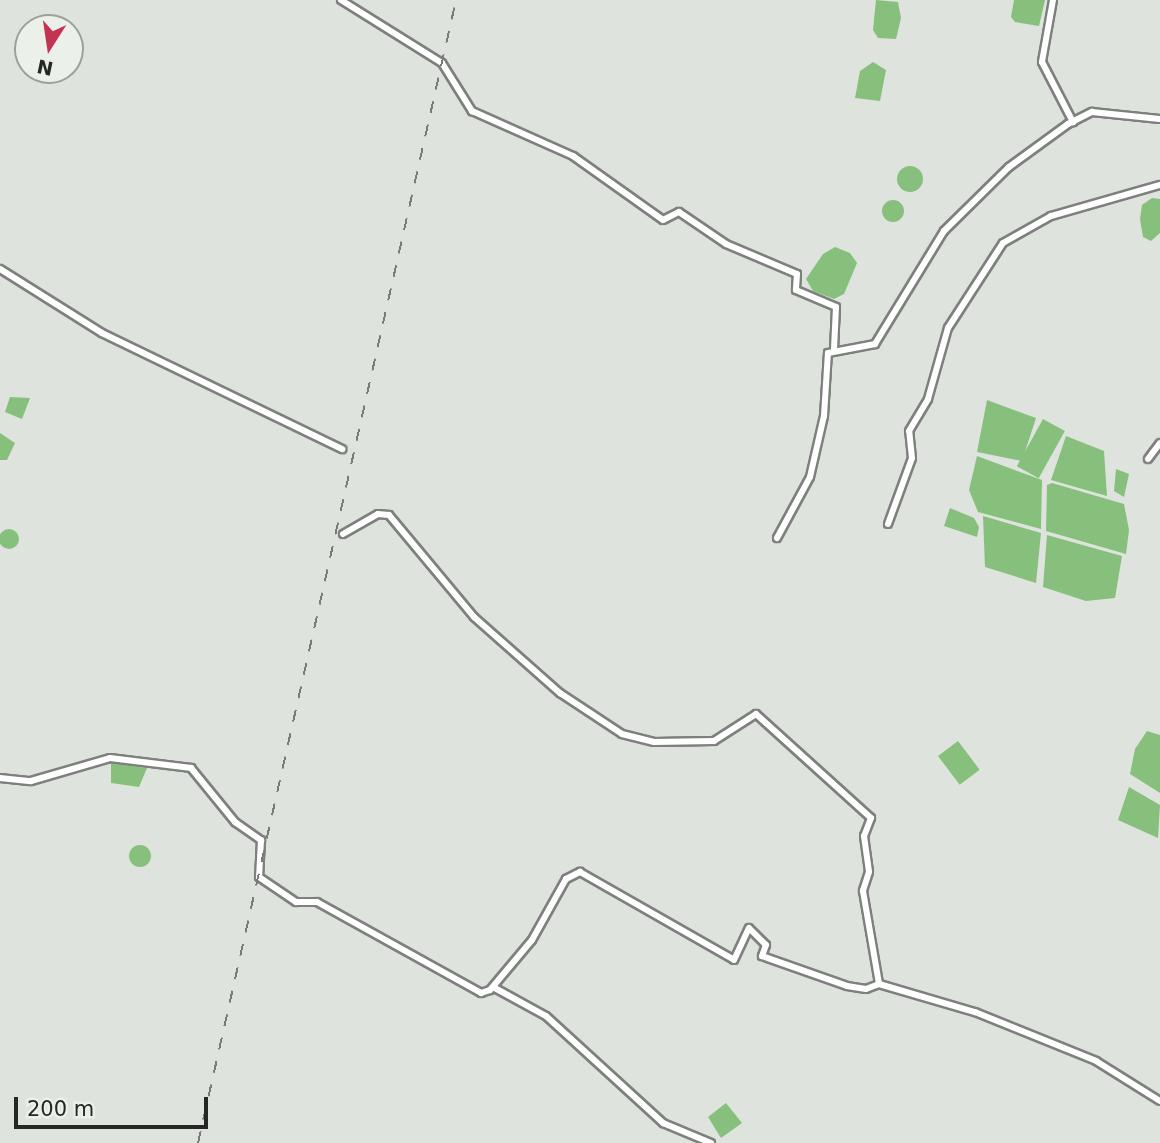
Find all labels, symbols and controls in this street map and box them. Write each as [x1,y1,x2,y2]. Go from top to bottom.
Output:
north arrow [14,14,84,84]
text: N [35,55,55,80]
scale bar [18,1084,212,1128]
text: 200 m [27,1097,94,1121]

